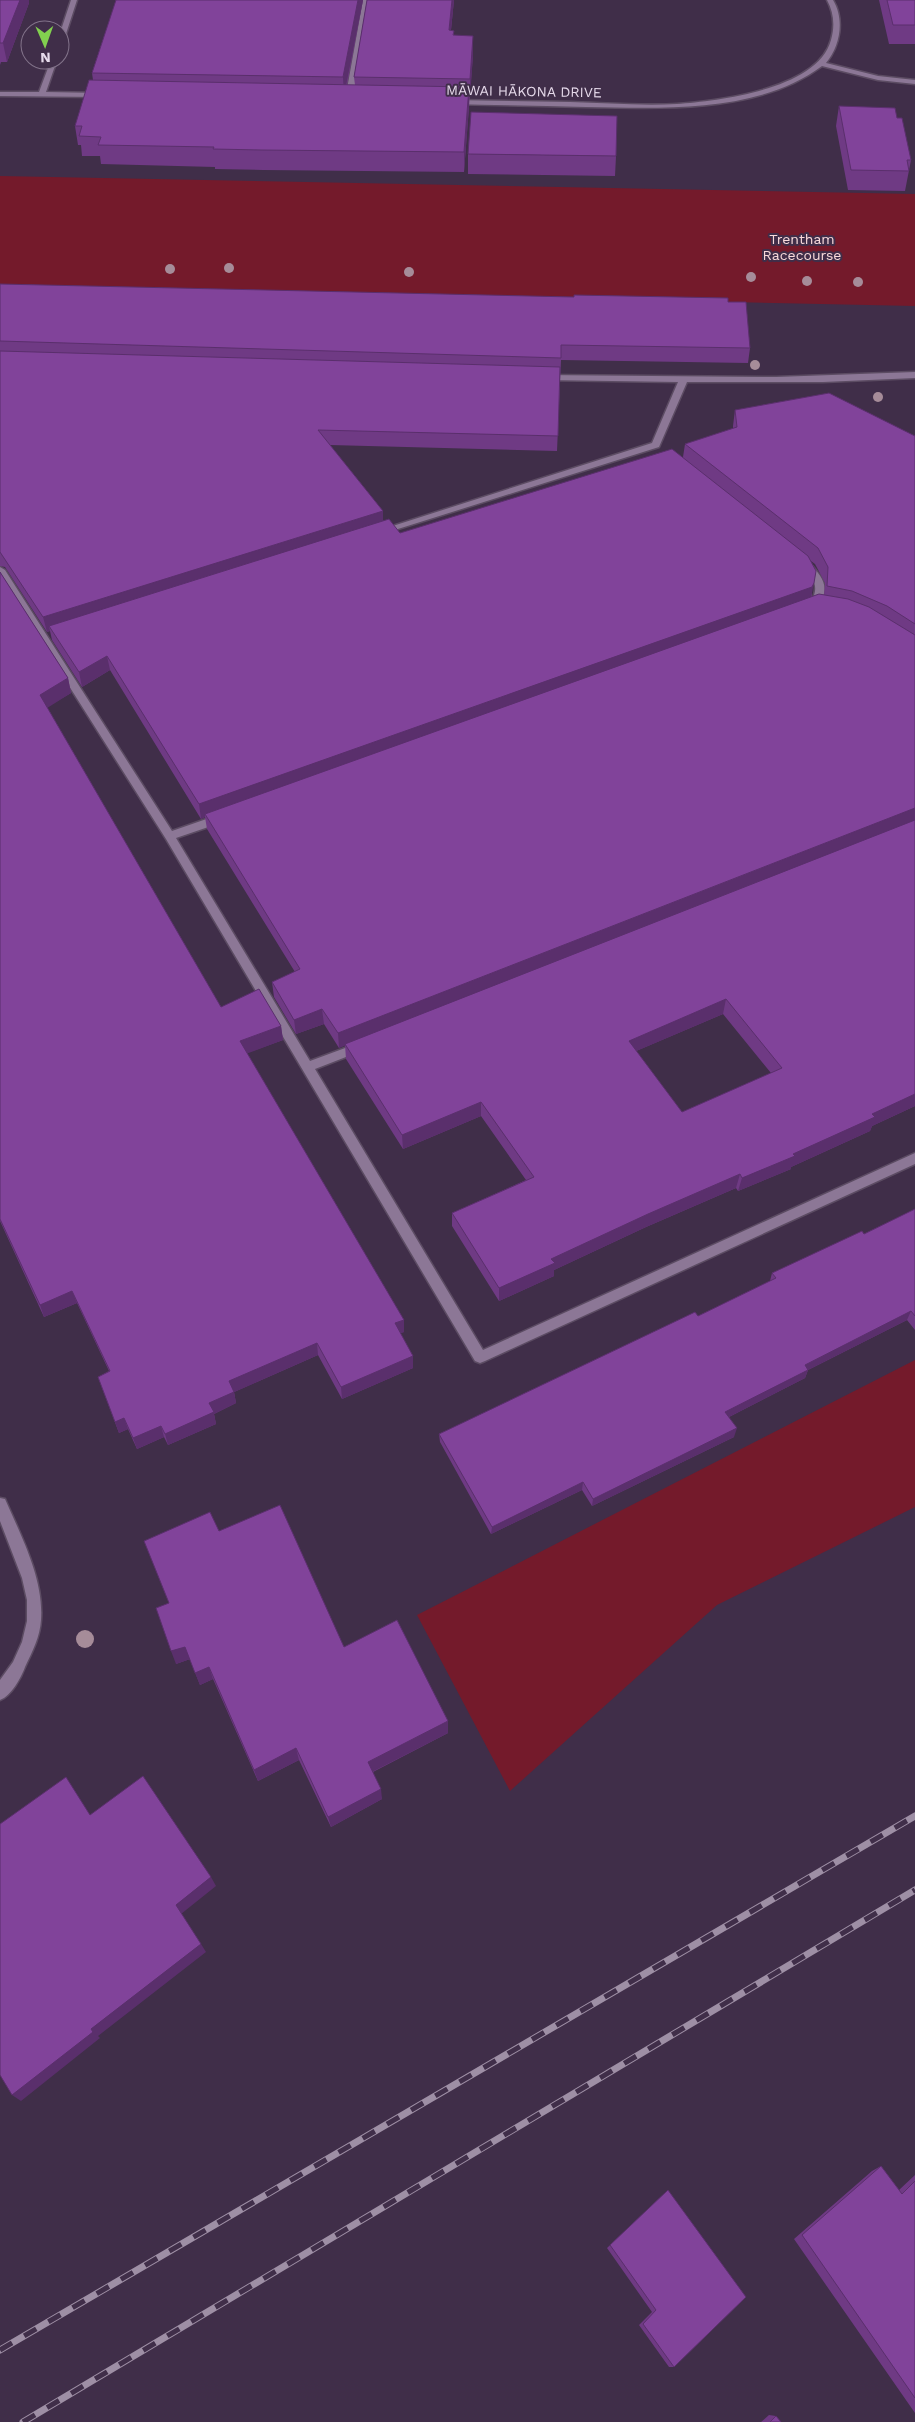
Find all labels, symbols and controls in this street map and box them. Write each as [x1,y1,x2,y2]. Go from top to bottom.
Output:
north arrow [20,20,70,70]
text: N [40,50,51,66]
street label: MĀWAI HĀKONA DRIVE [446,82,602,100]
park label: Trentham Racecourse [763,231,841,263]

